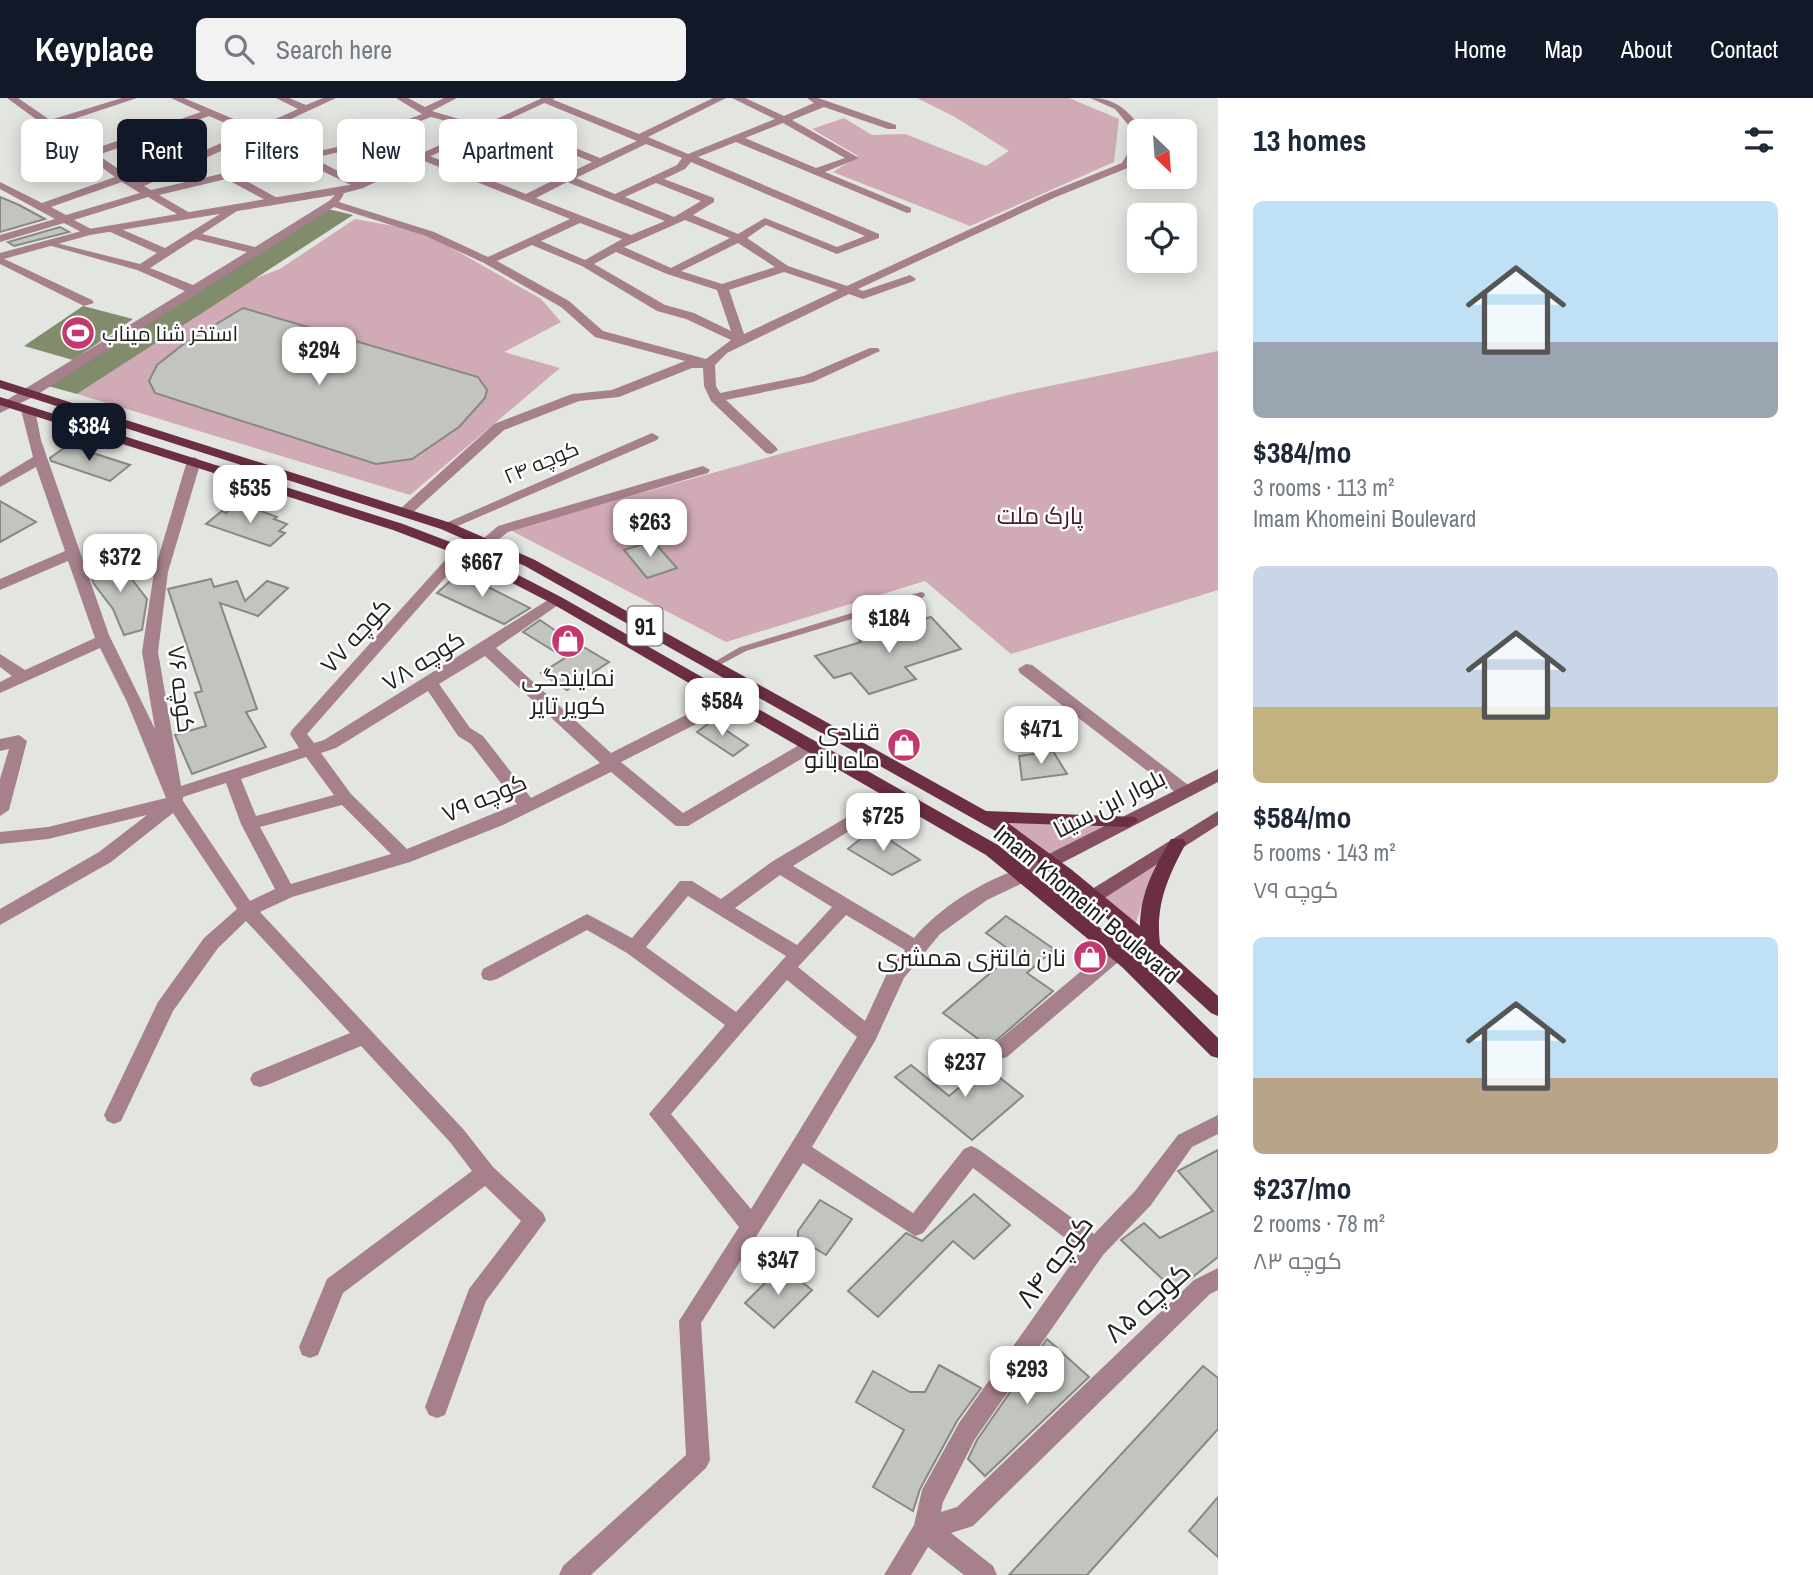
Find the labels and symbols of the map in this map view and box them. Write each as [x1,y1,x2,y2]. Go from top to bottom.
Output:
north arrow [1127,119,1197,189]
sports icon: استخر شنا میناب [59,314,97,352]
place label: استخر شنا میناب [102,319,238,348]
pin: $294 [278,328,360,387]
pin: $384 [48,404,130,463]
street label: کوچه ۲۴ [499,433,583,491]
pin: $535 [209,466,291,525]
park label: پارک ملت [997,499,1084,532]
pin: $263 [609,500,691,559]
pin: $372 [79,534,161,594]
pin: $667 [441,540,523,599]
street label: کوچه ۷۷ [312,590,398,680]
pin: $184 [848,596,930,655]
road number: 91 [628,606,662,646]
street label: کوچه ۷۸ [376,622,471,699]
shop icon: نمایندگی کویر تایر [549,622,587,660]
street label: کوچه ۷۶ [160,643,203,735]
place label: نمایندگی کویر تایر [521,661,615,721]
pin: $584 [681,678,763,738]
pin: $471 [1000,706,1082,766]
place label: قنادی ماه بانو [804,715,880,775]
shop icon: قنادی ماه بانو [885,726,923,764]
street label: بلوار ابن سینا [1047,761,1171,845]
street label: کوچه ۷۹ [437,765,532,830]
pin: $725 [842,794,924,853]
street label: Imam Khomeini Boulevard [987,817,1187,991]
shop icon: نان فانتزی همشری [1071,938,1109,976]
place label: نان فانتزی همشری [878,941,1066,973]
pin: $237 [924,1040,1006,1099]
street label: کوچه ۸۴ [1006,1206,1102,1316]
pin: $347 [737,1238,819,1297]
street label: کوچه ۸۵ [1095,1253,1199,1351]
pin: $293 [986,1346,1068,1406]

